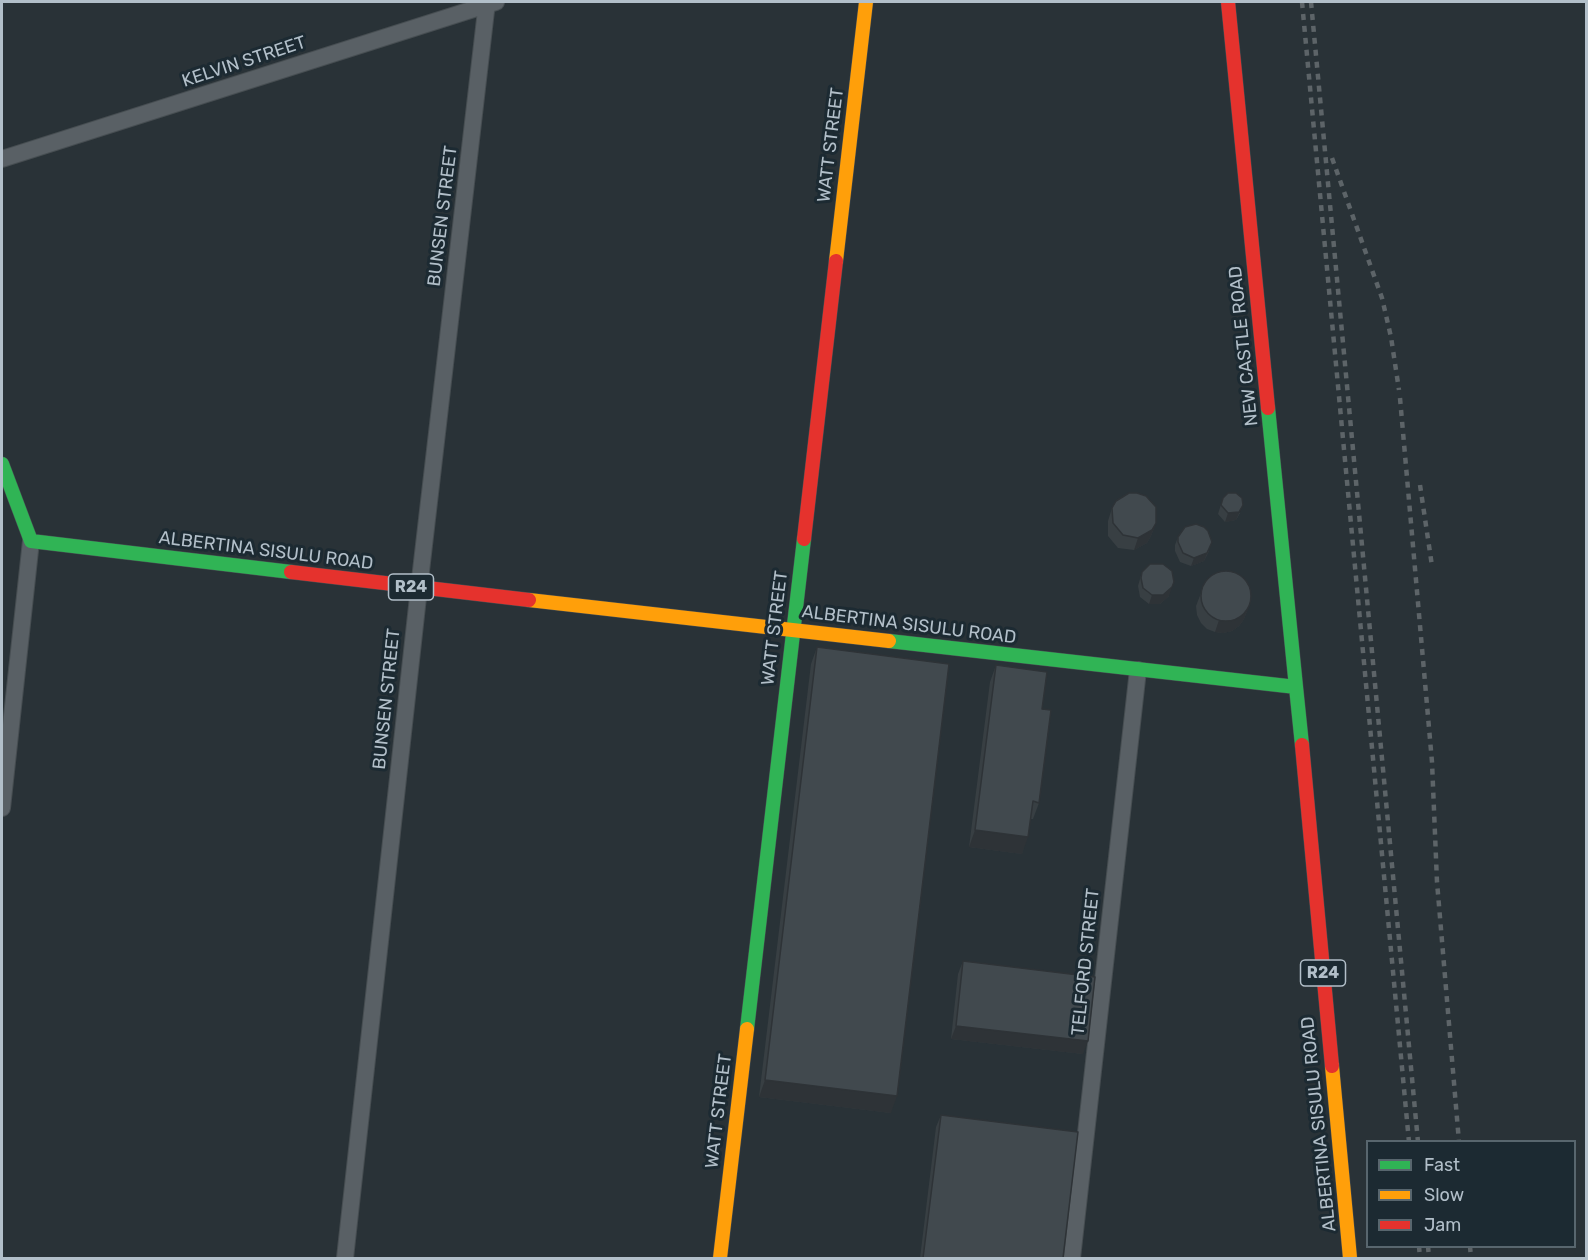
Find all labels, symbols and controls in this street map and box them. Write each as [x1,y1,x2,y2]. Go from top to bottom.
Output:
street label: KELVIN STREET [179,32,309,92]
street label: WATT STREET [813,86,849,204]
street label: BUNSEN STREET [424,144,462,288]
street label: NEW CASTLE ROAD [1225,265,1263,427]
street label: ALBERTINA SISULU ROAD [157,527,375,575]
street label: WATT STREET [757,569,793,687]
road number: R24 [388,574,434,600]
street label: ALBERTINA SISULU ROAD [800,601,1018,649]
street label: BUNSEN STREET [369,627,405,771]
street label: TELFORD STREET [1068,887,1104,1037]
road number: R24 [1300,960,1346,986]
street label: ALBERTINA SISULU ROAD [1297,1015,1341,1233]
street label: WATT STREET [701,1052,737,1170]
legend [1366,1140,1576,1248]
text: Fast [1424,1154,1460,1176]
text: Slow [1424,1184,1464,1206]
text: Jam [1424,1214,1461,1236]

